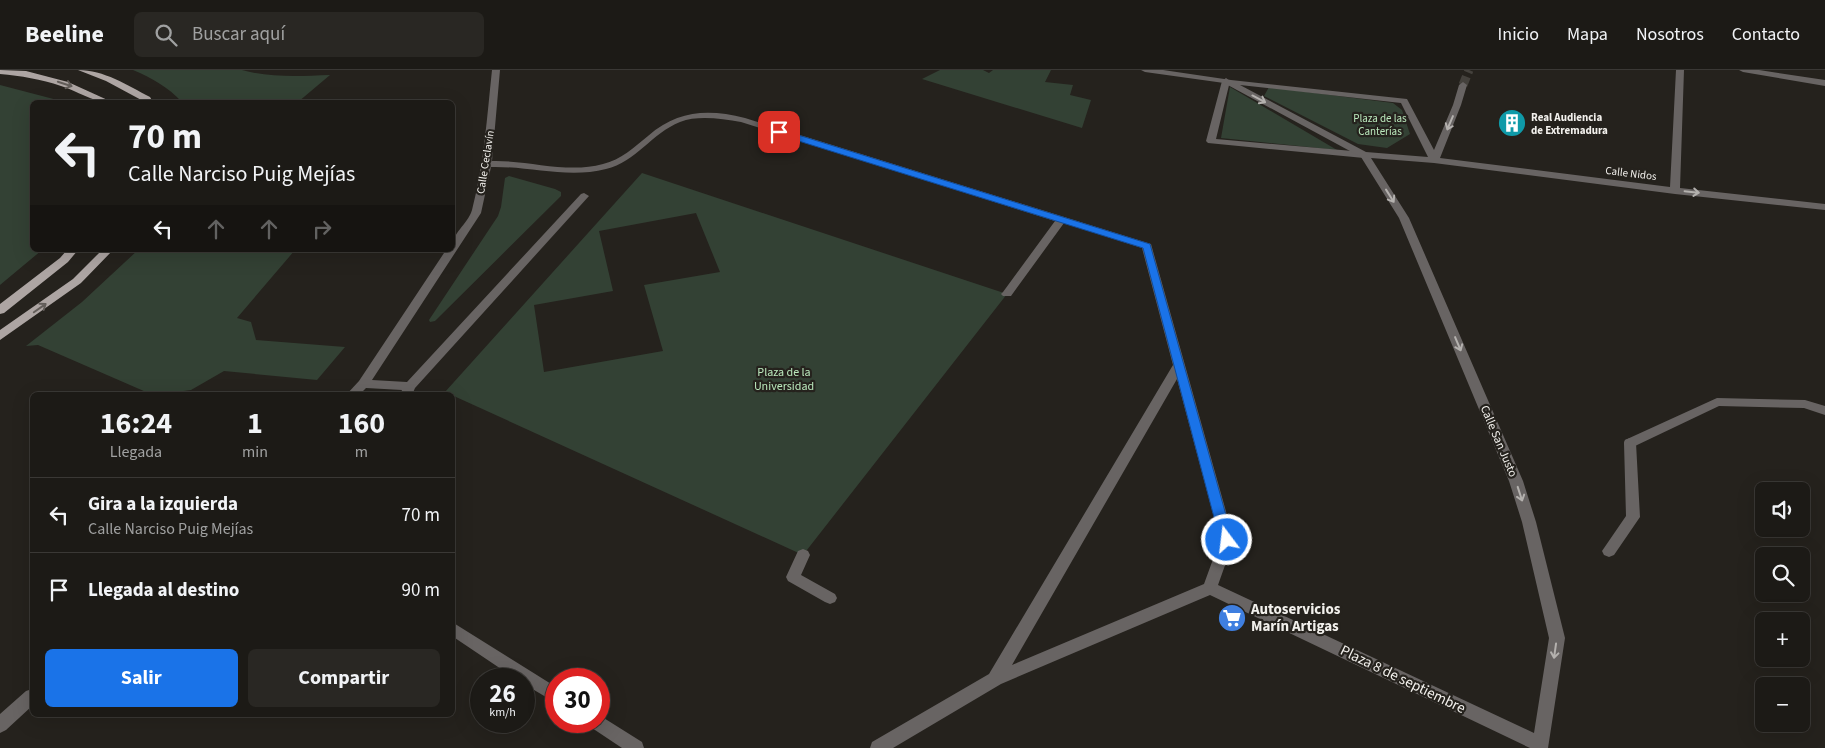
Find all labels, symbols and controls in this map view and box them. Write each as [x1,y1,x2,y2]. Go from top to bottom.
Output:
search box [134,12,484,57]
text: Beeline [25,17,104,52]
icon: search [152,21,180,49]
text: Buscar aquí [192,21,285,48]
text: Inicio [1498,22,1539,47]
text: Mapa [1567,22,1608,47]
text: Nosotros [1636,22,1704,47]
text: Contacto [1732,22,1800,47]
one-way arrow [56,80,72,90]
one-way arrow [1251,94,1265,104]
building icon: Real Audiencia de Extremadura [1497,108,1527,138]
place label: Real Audiencia de Extremadura [1531,110,1608,138]
pin [758,111,800,153]
park label: Plaza de las Canterías [1353,111,1407,139]
text: 70 m [128,112,202,162]
one-way arrow [1444,115,1454,130]
icon: arrive [765,118,793,146]
icon: left [45,120,110,185]
street label: Calle Ceclavín [473,129,498,195]
text: Calle Narciso Puig Mejías [128,158,355,190]
street label: Calle Nidos [1604,163,1658,184]
one-way arrow [1684,188,1700,197]
one-way arrow [1386,189,1396,203]
icon: left [149,215,177,243]
icon: ahead [202,215,230,243]
icon: ahead [255,215,283,243]
icon: right [308,215,336,243]
one-way arrow [33,303,47,313]
one-way arrow [1453,336,1463,351]
park label: Plaza de la Universidad [754,364,814,395]
text: 16:24 [100,402,172,445]
text: 1 [247,402,263,445]
text: 160 [338,402,385,445]
street label: Calle San Justo [1476,403,1521,480]
text: Llegada [110,441,162,463]
text: min [242,441,268,463]
text: m [355,441,368,463]
map controls [1755,482,1810,732]
button: sound [1755,482,1810,537]
one-way arrow [1516,485,1526,501]
text: Gira a la izquierda [88,491,238,518]
icon: left [45,501,73,529]
text: 70 m [402,502,440,529]
position arrow [1200,513,1252,565]
text: Calle Narciso Puig Mejías [88,518,253,540]
button: search [1755,547,1810,602]
icon: arrive [45,576,73,604]
text: Llegada al destino [88,577,239,604]
text: 90 m [402,577,440,604]
place label: Autoservicios Marín Artigas [1250,599,1341,637]
supermarket icon: Autoservicios Marín Artigas [1217,603,1247,633]
button: + [1755,612,1810,667]
street label: Plaza 8 de septiembre [1337,640,1469,719]
one-way arrow [1550,643,1560,659]
button: Salir [45,649,238,707]
button: Compartir [248,649,440,707]
speed limit sign: 30 [545,668,610,733]
text: 26 [489,676,516,712]
button: − [1755,677,1810,732]
text: km/h [489,704,516,721]

